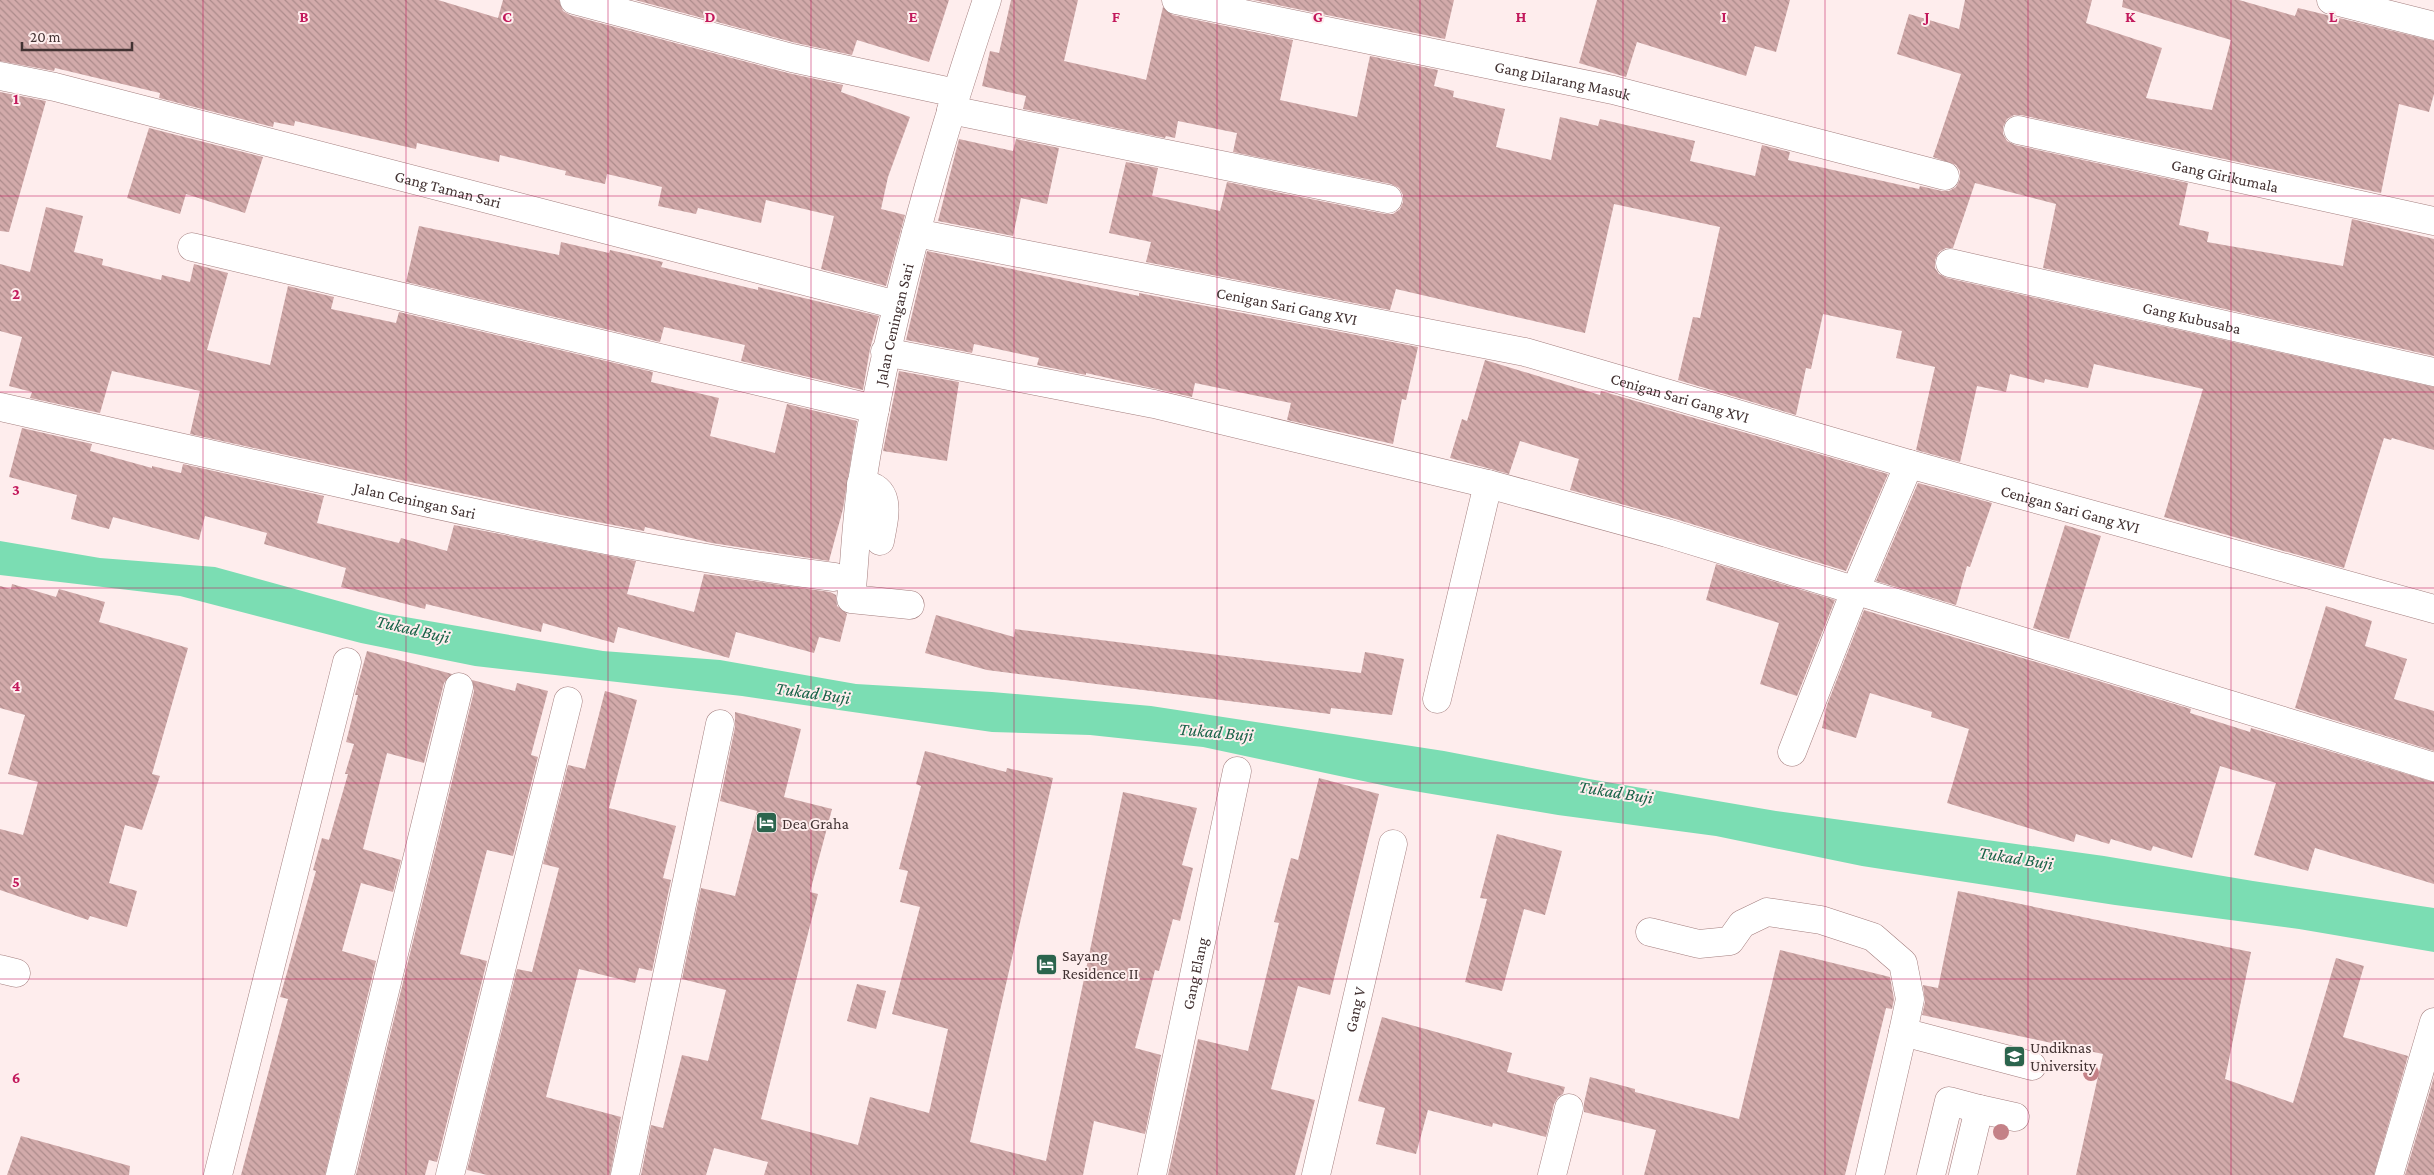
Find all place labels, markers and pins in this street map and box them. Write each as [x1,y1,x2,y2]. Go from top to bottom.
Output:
hotel icon: Dea Graha [754,811,778,835]
place label: Dea Graha [782,815,850,832]
place label: Sayang Residence II [1062,947,1139,982]
hotel icon: Sayang Residence II [1034,952,1058,976]
place label: Undiknas University [2030,1039,2097,1075]
school or university icon: Undiknas University [2002,1044,2026,1068]

